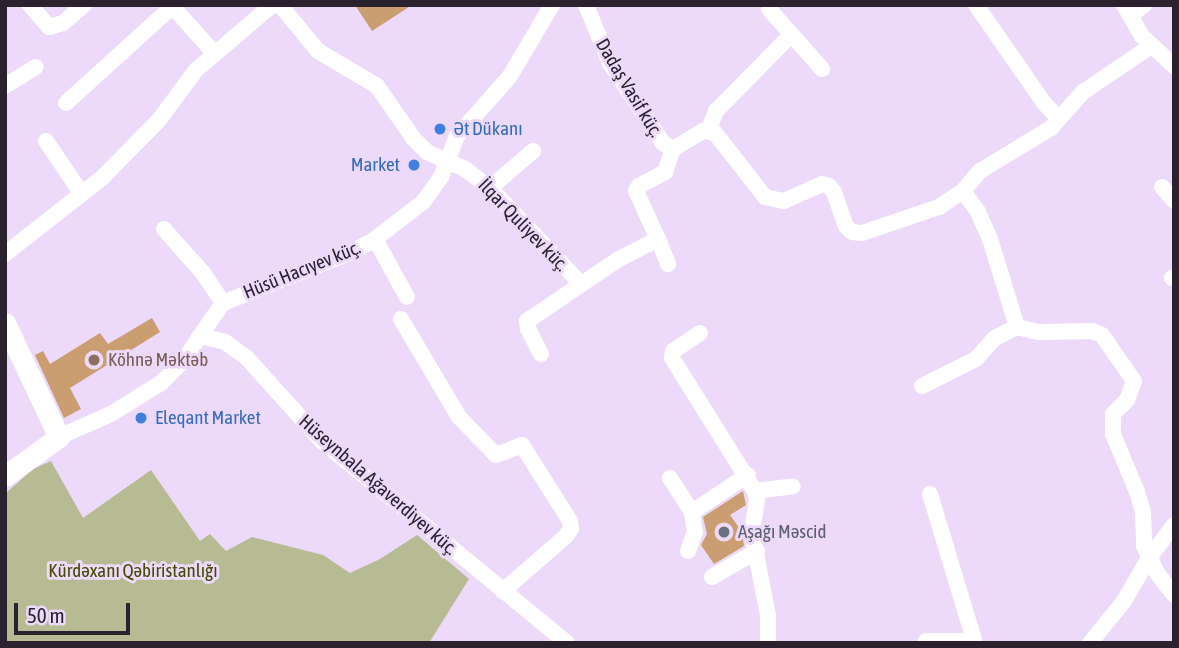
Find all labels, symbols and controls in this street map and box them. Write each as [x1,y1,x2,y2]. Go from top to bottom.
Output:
street label: Dadaş Vasif küç. [591,35,667,141]
place label: Ət Dükanı [454,118,523,140]
marker: Ət Dükanı [432,121,448,137]
place label: Market [351,154,400,176]
marker: Market [406,157,422,173]
street label: İlqar Quliyev küç. [473,174,573,276]
street label: Hüsü Hacıyev küç. [240,236,364,304]
place label: Köhnə Məktəb [108,349,208,371]
marker: Köhnə Məktəb [86,352,102,368]
place label: Eleqant Market [155,407,261,429]
marker: Eleqant Market [133,410,149,426]
street label: Hüseynbala Ağaverdiyev küç. [294,410,462,560]
place label: Aşağı Məscid [738,521,826,543]
marker: Aşağı Məscid [716,524,732,540]
park label: Kürdəxanı Qəbiristanlığı [48,560,218,582]
scale bar [18,588,133,632]
text: 50 m [27,603,65,627]

